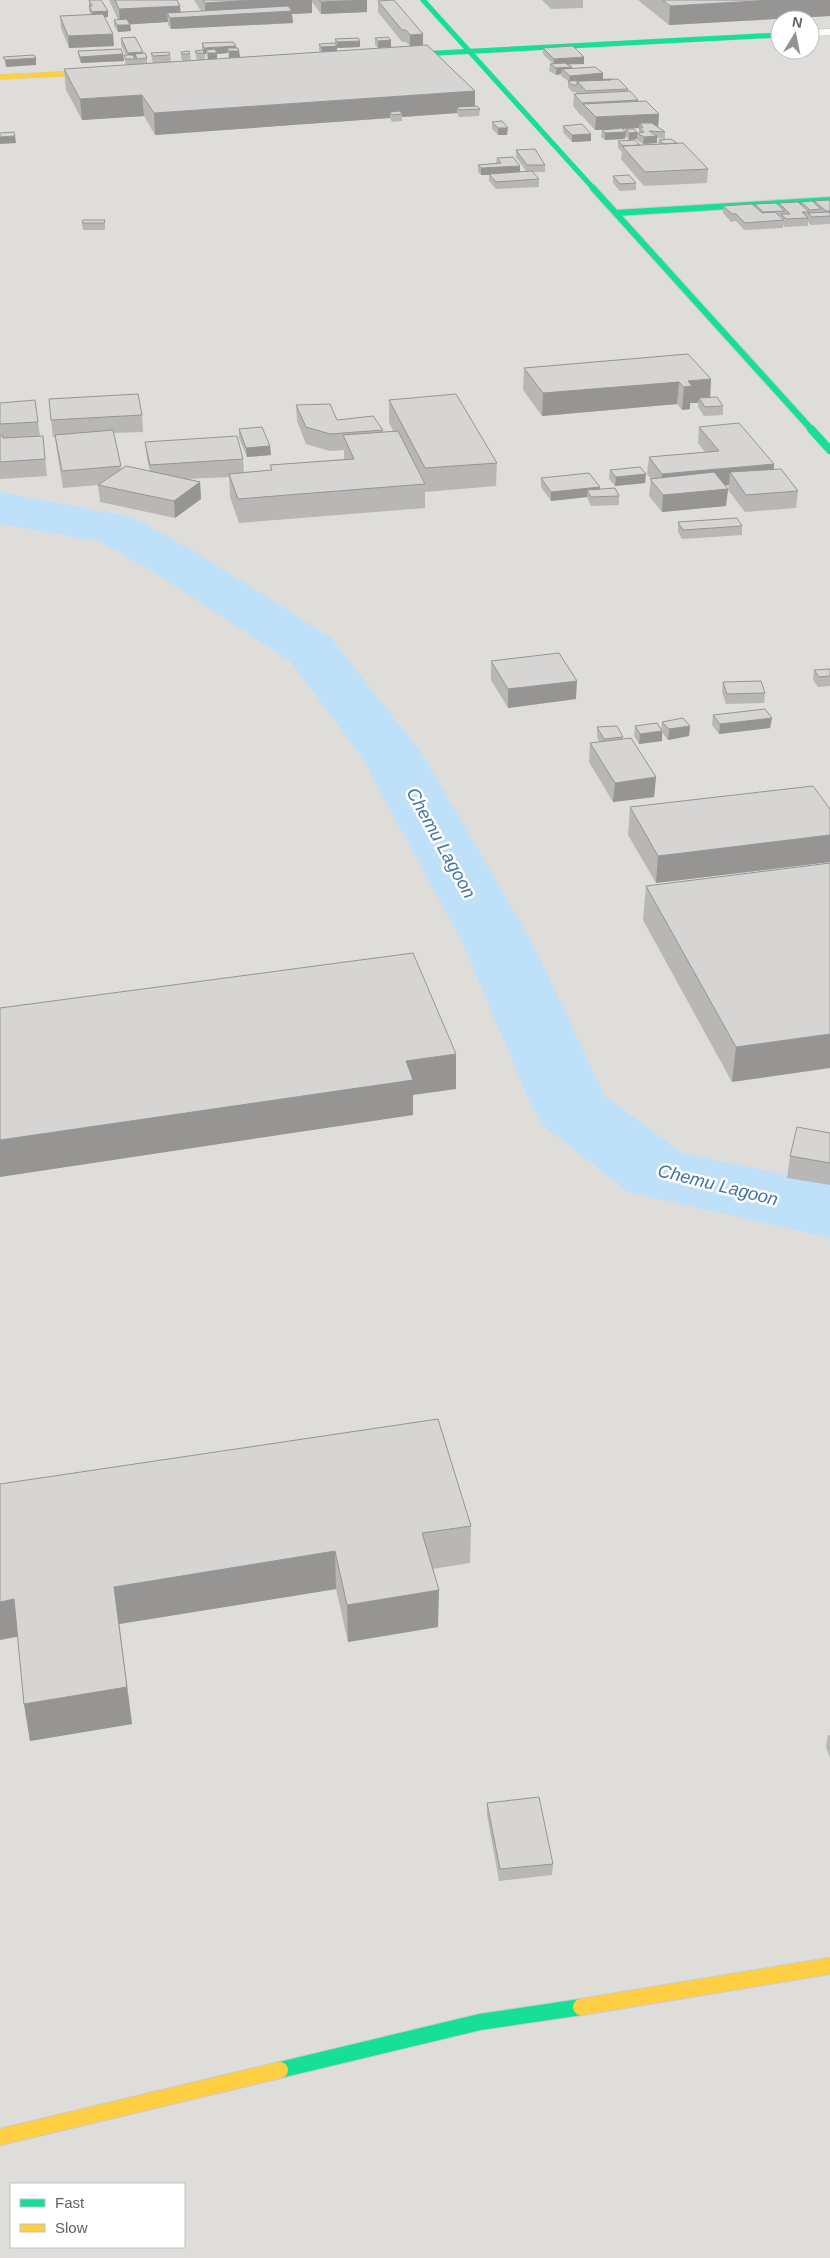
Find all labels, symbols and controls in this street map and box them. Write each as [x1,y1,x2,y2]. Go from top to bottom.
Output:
north arrow [770,10,820,60]
text: N [791,13,804,31]
water label: Chemu Lagoon [402,784,480,902]
water label: Chemu Lagoon [656,1160,780,1210]
legend [10,2183,185,2248]
text: Fast [55,2194,85,2211]
text: Slow [55,2219,88,2236]

